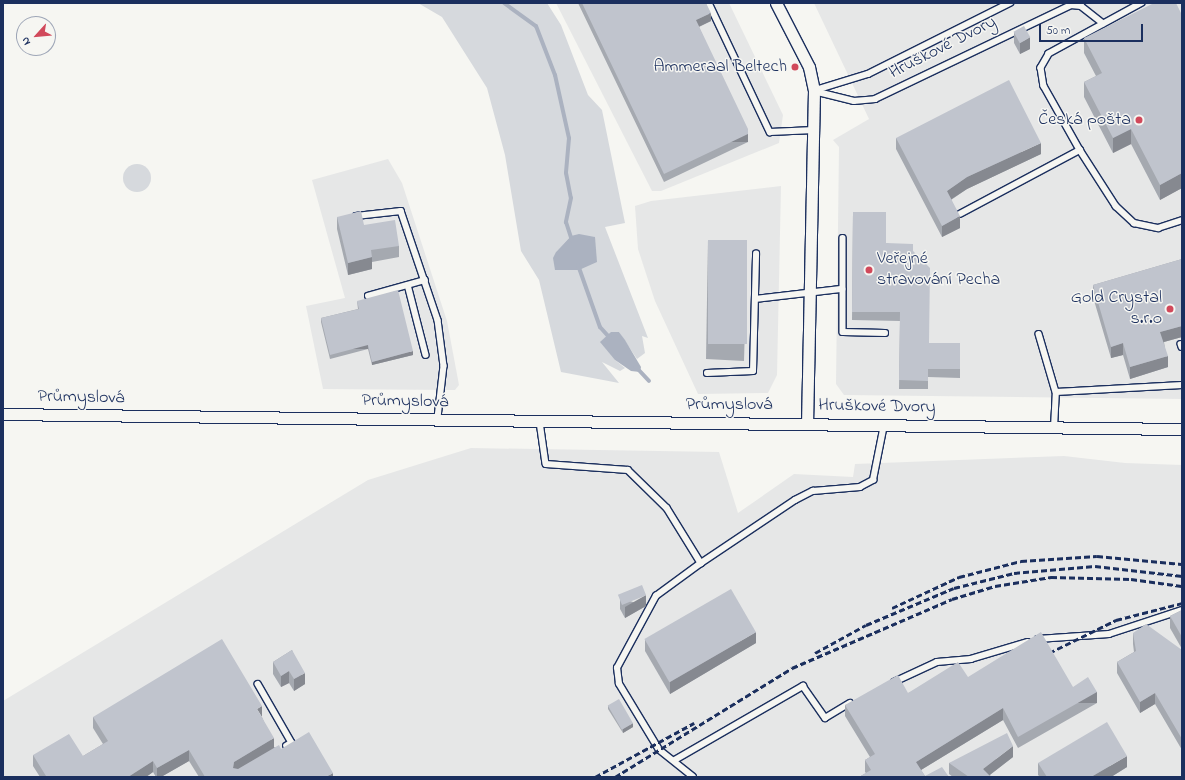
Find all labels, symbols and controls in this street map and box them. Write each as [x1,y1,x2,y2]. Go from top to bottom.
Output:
street label: Hruškové Dvory [886,12,1000,84]
north arrow [16,16,56,56]
scale bar [1041,16,1145,42]
text: 50 m [1046,22,1070,40]
text: N [17,34,35,48]
place label: Ammeraal Beltech [654,56,787,78]
marker: Ammeraal Beltech [790,62,800,72]
place label: Česká pošta [1038,109,1131,131]
marker: Česká pošta [1134,115,1144,125]
place label: Veřejné stravování Pecha [877,249,1000,292]
marker: Veřejné stravování Pecha [864,265,874,275]
place label: Gold Crystal s.r.o [1071,288,1162,330]
marker: Gold Crystal s.r.o [1165,304,1175,314]
street label: Průmyslová [37,386,125,410]
street label: Průmyslová [361,390,449,414]
street label: Průmyslová [686,394,772,416]
street label: Hruškové Dvory [818,395,936,419]

